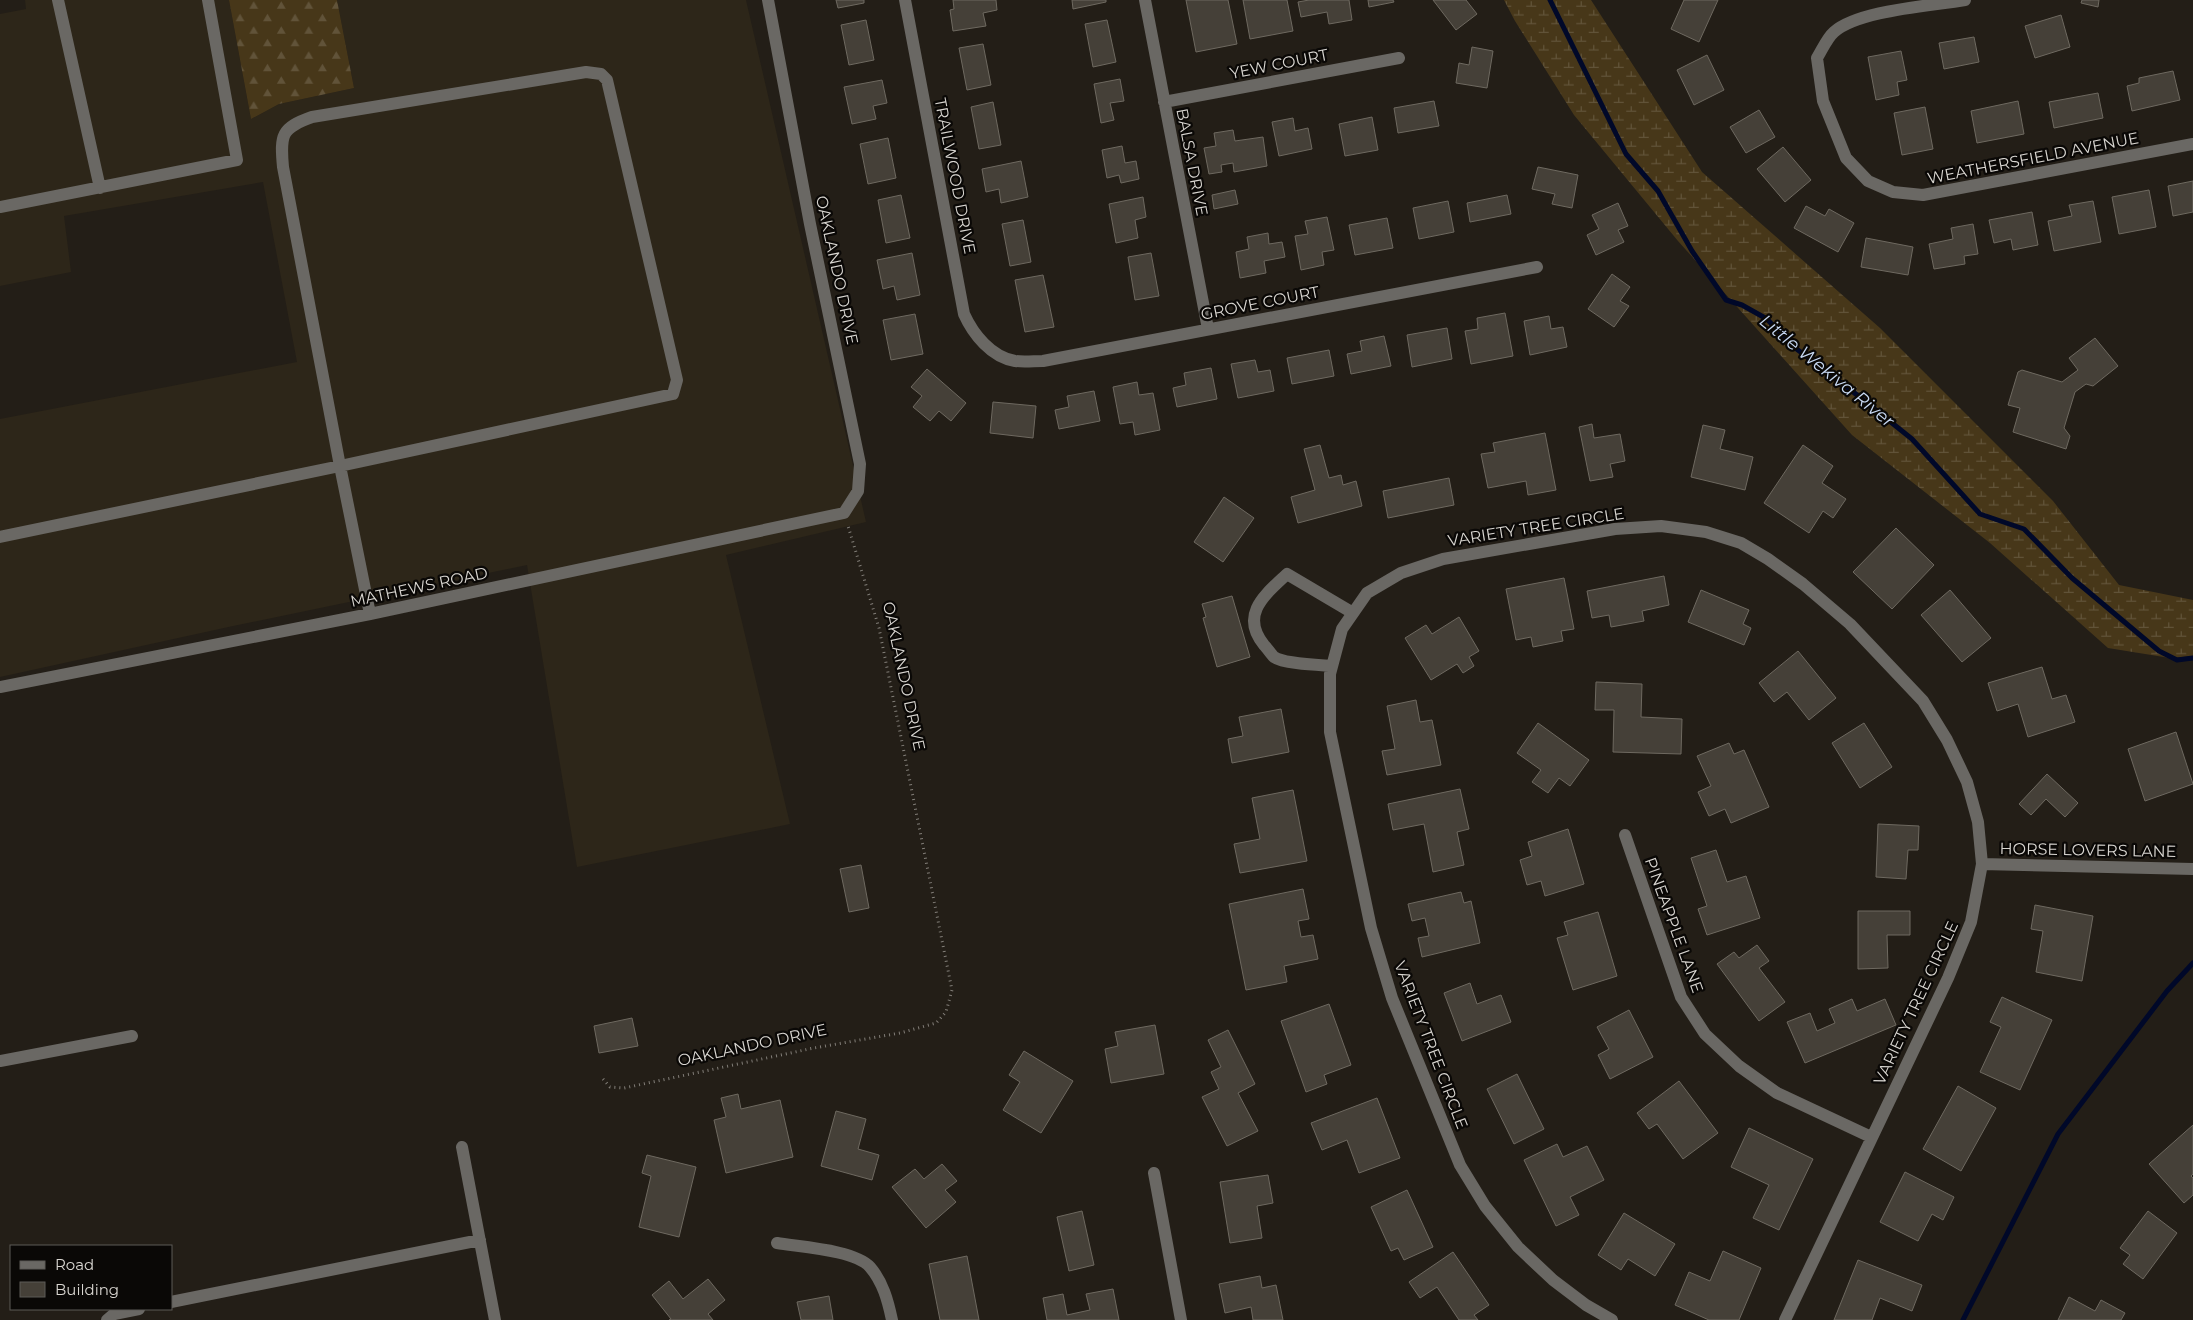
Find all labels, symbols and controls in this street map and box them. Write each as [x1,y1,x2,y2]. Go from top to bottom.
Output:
street label: YEW COURT [1228,45,1331,83]
street label: TRAILWOOD DRIVE [931,96,979,256]
street label: BALSA DRIVE [1172,107,1212,217]
street label: WEATHERSFIELD AVENUE [1926,128,2140,188]
street label: OAKLANDO DRIVE [812,194,862,346]
street label: GROVE COURT [1199,282,1322,324]
water label: Little Wekiva River [1755,310,1899,433]
street label: VARIETY TREE CIRCLE [1447,504,1625,550]
street label: MATHEWS ROAD [349,563,489,611]
street label: OAKLANDO DRIVE [879,600,929,752]
street label: HORSE LOVERS LANE [1999,839,2177,861]
street label: PINEAPPLE LANE [1641,855,1707,995]
street label: VARIETY TREE CIRCLE [1870,918,1962,1088]
street label: VARIETY TREE CIRCLE [1390,958,1472,1132]
street label: OAKLANDO DRIVE [676,1020,828,1070]
legend [10,1245,172,1310]
text: Road [55,1255,94,1274]
text: Building [55,1280,119,1299]

